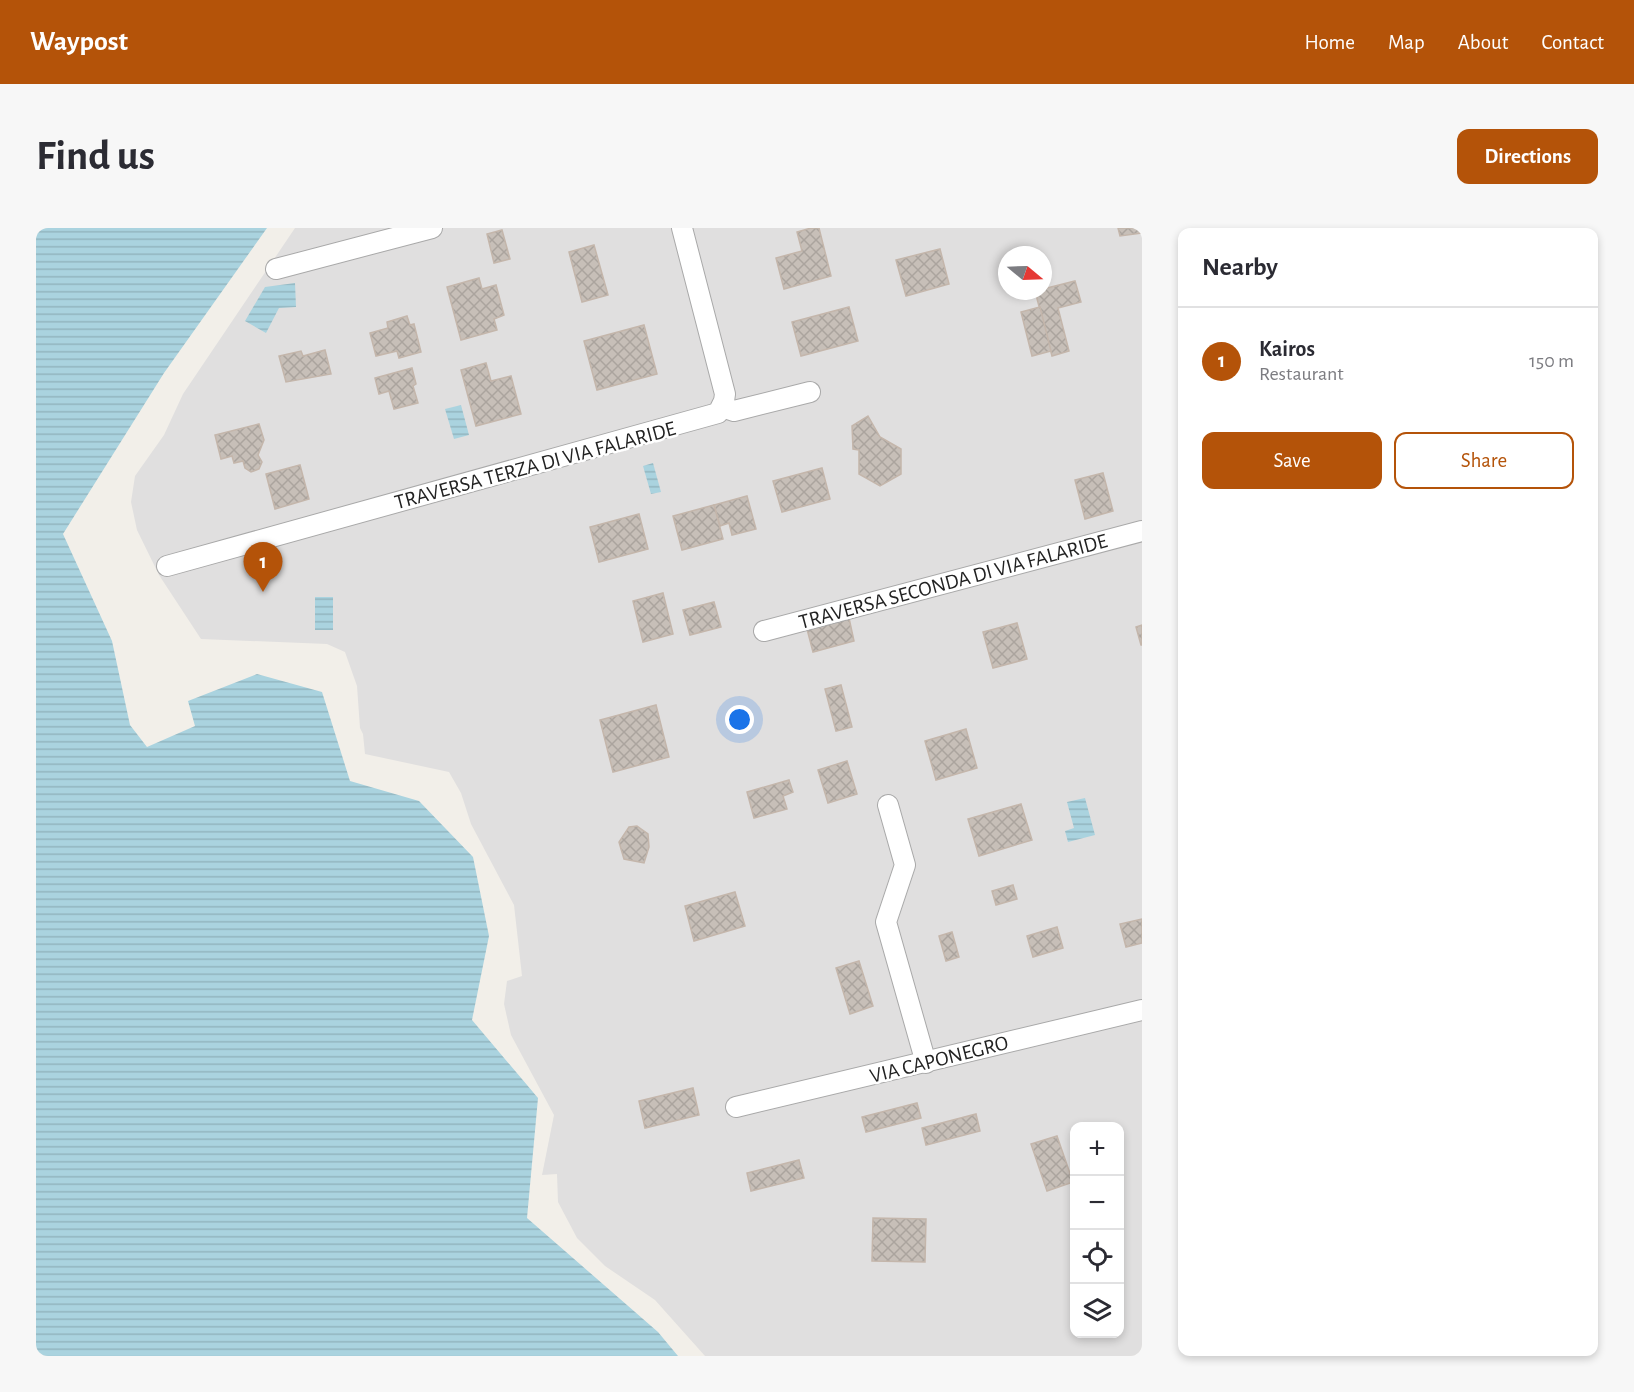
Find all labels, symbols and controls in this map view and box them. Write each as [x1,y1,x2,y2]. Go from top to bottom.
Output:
text: Waypost [30,28,128,56]
text: Home [1304,32,1355,53]
text: Map [1388,32,1425,53]
text: About [1458,32,1508,53]
text: Contact [1541,32,1604,53]
button: Directions [1457,129,1598,184]
text: Find us [36,135,155,177]
north arrow [998,246,1052,300]
text: Nearby [1202,254,1278,280]
text: Kairos [1259,338,1315,360]
text: 1 [1218,351,1225,371]
text: 150 m [1529,351,1574,371]
text: Restaurant [1259,364,1344,384]
street label: TRAVERSA TERZA DI VIA FALARIDE [392,418,678,513]
button: Save [1202,432,1382,489]
button: Share [1394,432,1574,489]
street label: TRAVERSA SECONDA DI VIA FALARIDE [797,530,1110,633]
pin: 1 [244,542,282,592]
your location [725,705,754,734]
street label: VIA CAPONEGRO [868,1032,1011,1087]
map controls [1070,1122,1124,1338]
button: + [1070,1122,1124,1176]
button: − [1070,1176,1124,1230]
button: locate [1070,1230,1124,1284]
button: layers [1070,1284,1124,1338]

